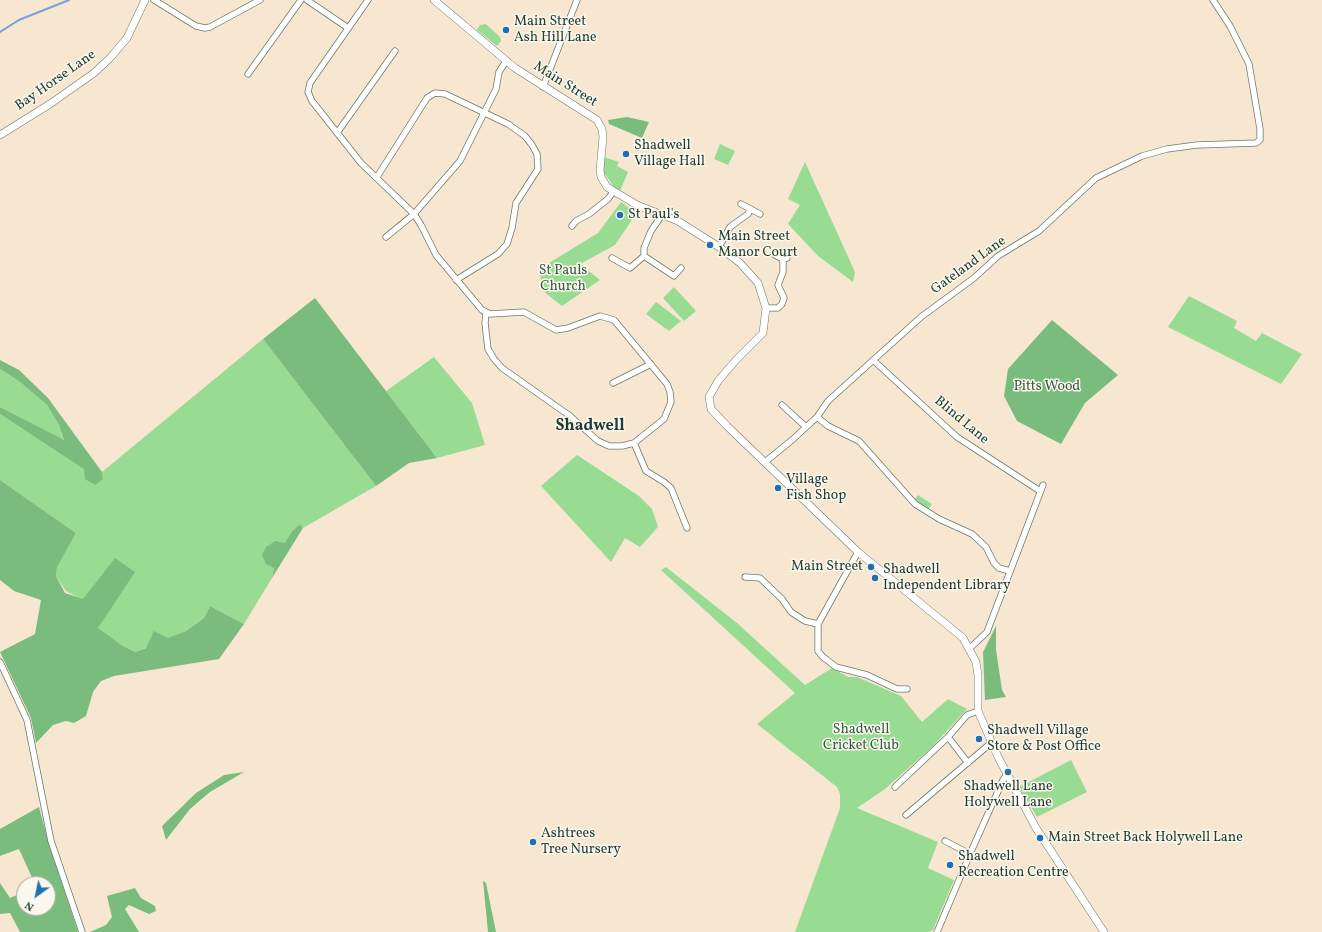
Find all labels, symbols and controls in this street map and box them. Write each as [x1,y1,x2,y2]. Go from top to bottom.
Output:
place label: Main Street Ash Hill Lane [514,14,597,46]
marker: Main Street Ash Hill Lane [501,25,511,35]
street label: Bay Horse Lane [12,47,100,115]
street label: Main Street [530,59,600,111]
place label: Shadwell Village Hall [634,138,705,170]
marker: Shadwell Village Hall [621,149,631,159]
place label: St Paul's [628,207,679,223]
marker: St Paul's [615,210,625,220]
place label: Main Street Manor Court [718,229,798,262]
street label: Gateland Lane [928,233,1010,299]
marker: Main Street Manor Court [705,240,715,250]
park label: St Pauls Church [539,263,587,296]
park label: Pitts Wood [1014,379,1080,395]
street label: Blind Lane [930,393,992,449]
district label: Shadwell [555,417,625,437]
place label: Village Fish Shop [786,472,846,504]
marker: Village Fish Shop [773,483,783,493]
place label: Main Street [791,559,863,575]
marker: Main Street [866,562,876,572]
place label: Shadwell Independent Library [883,562,1010,594]
marker: Shadwell Independent Library [870,573,880,583]
park label: Shadwell Cricket Club [823,722,899,754]
place label: Shadwell Village Store & Post Office [987,723,1101,756]
marker: Shadwell Village Store & Post Office [974,734,984,744]
marker: Shadwell Lane Holywell Lane [1003,767,1013,777]
place label: Shadwell Lane Holywell Lane [963,779,1053,812]
place label: Ashtrees Tree Nursery [541,826,621,858]
place label: Main Street Back Holywell Lane [1048,830,1243,846]
marker: Main Street Back Holywell Lane [1035,833,1045,843]
marker: Ashtrees Tree Nursery [528,837,538,847]
place label: Shadwell Recreation Centre [958,849,1069,882]
marker: Shadwell Recreation Centre [945,860,955,870]
north arrow [16,876,56,916]
text: N [22,897,37,914]

